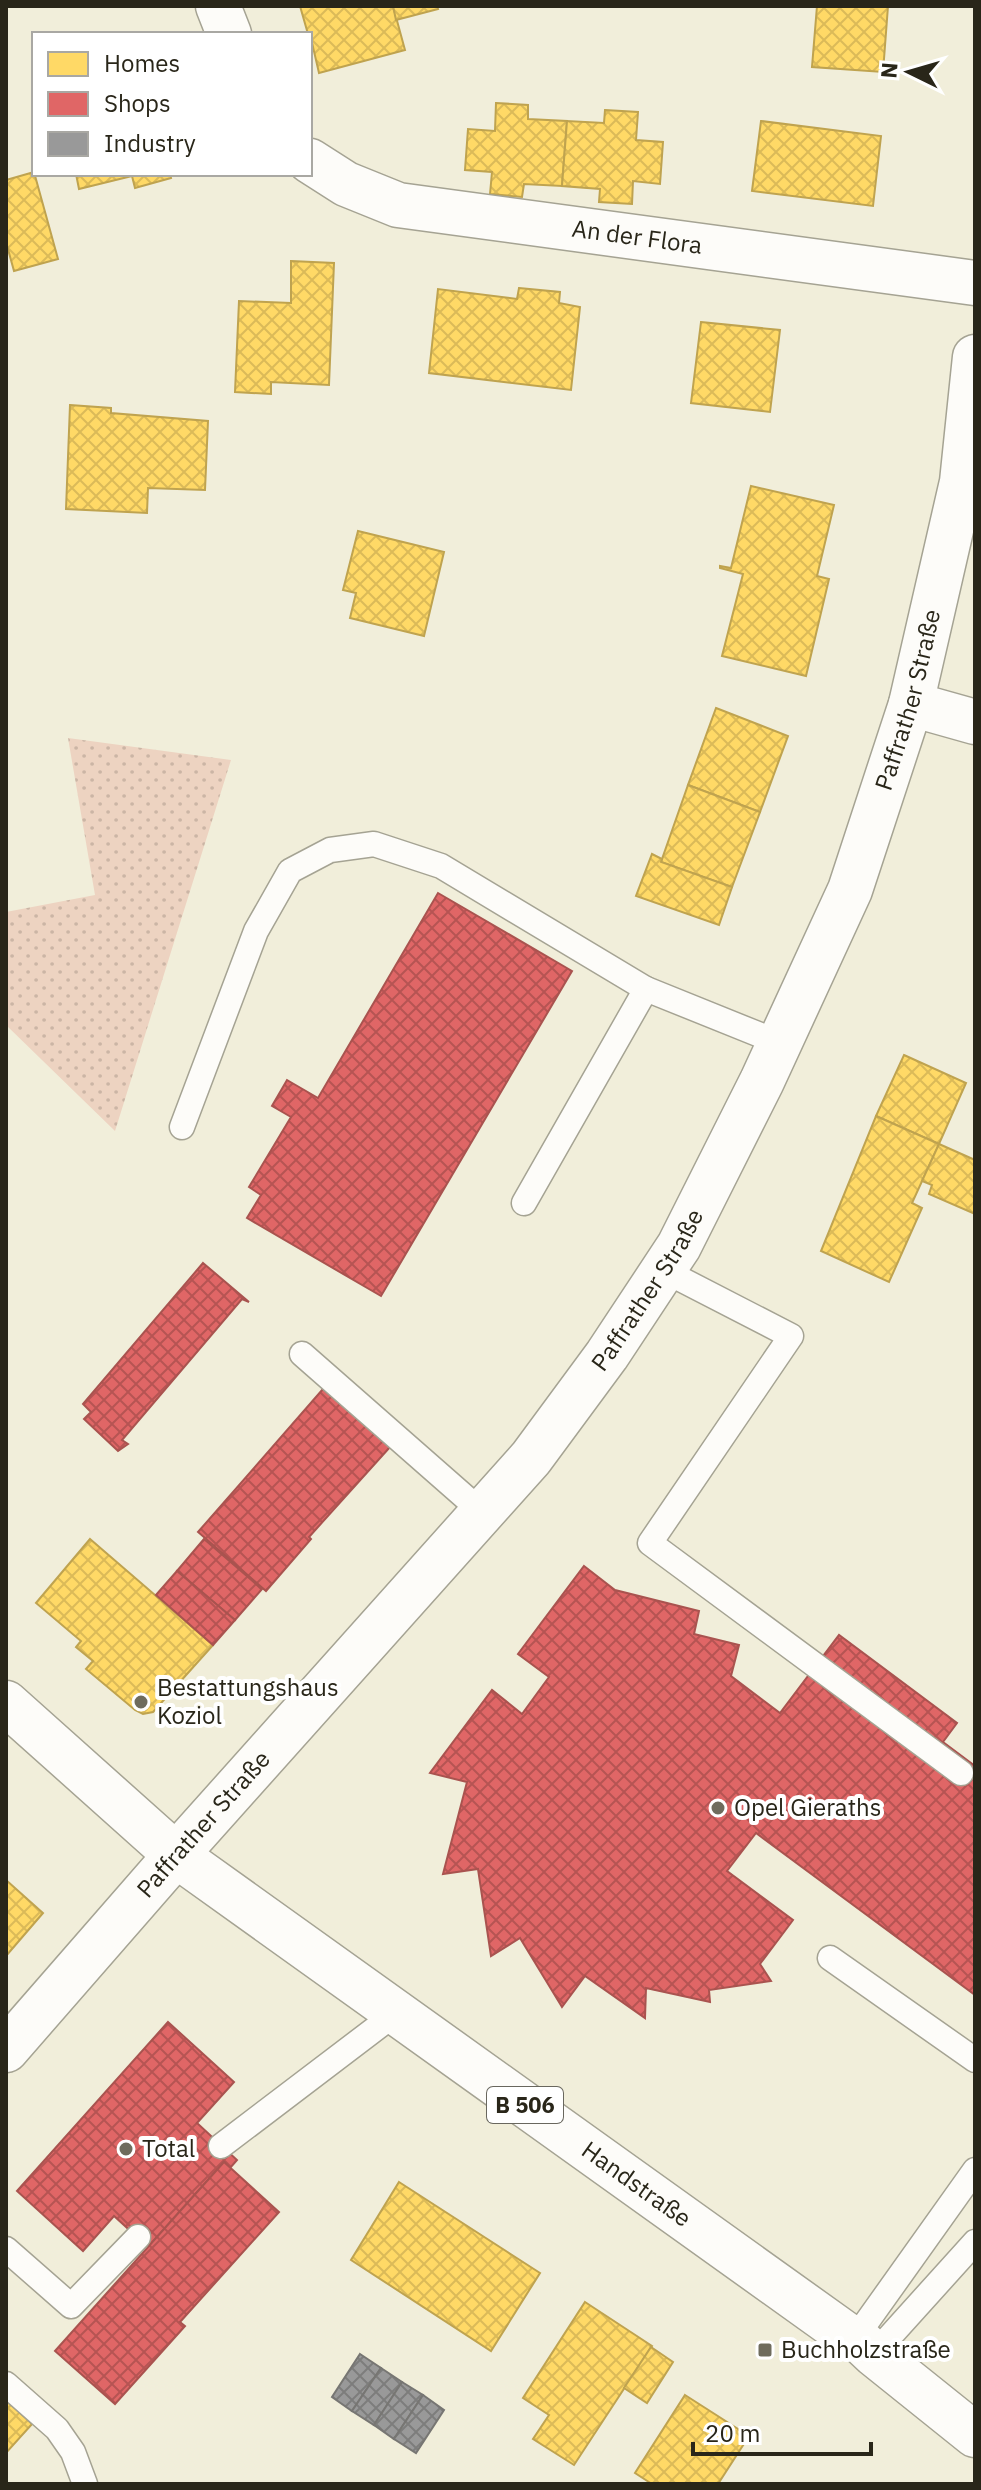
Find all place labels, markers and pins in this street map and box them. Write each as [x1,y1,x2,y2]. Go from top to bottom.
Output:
place label: Bestattungshaus Koziol [157,1671,339,1731]
marker: Bestattungshaus Koziol [132,1693,150,1711]
place label: Opel Gieraths [734,1791,881,1823]
marker: Opel Gieraths [709,1799,727,1817]
place label: Total [142,2132,195,2164]
marker: Total [117,2140,135,2158]
place label: Buchholzstraße [781,2333,951,2365]
marker: Buchholzstraße [756,2341,774,2359]

